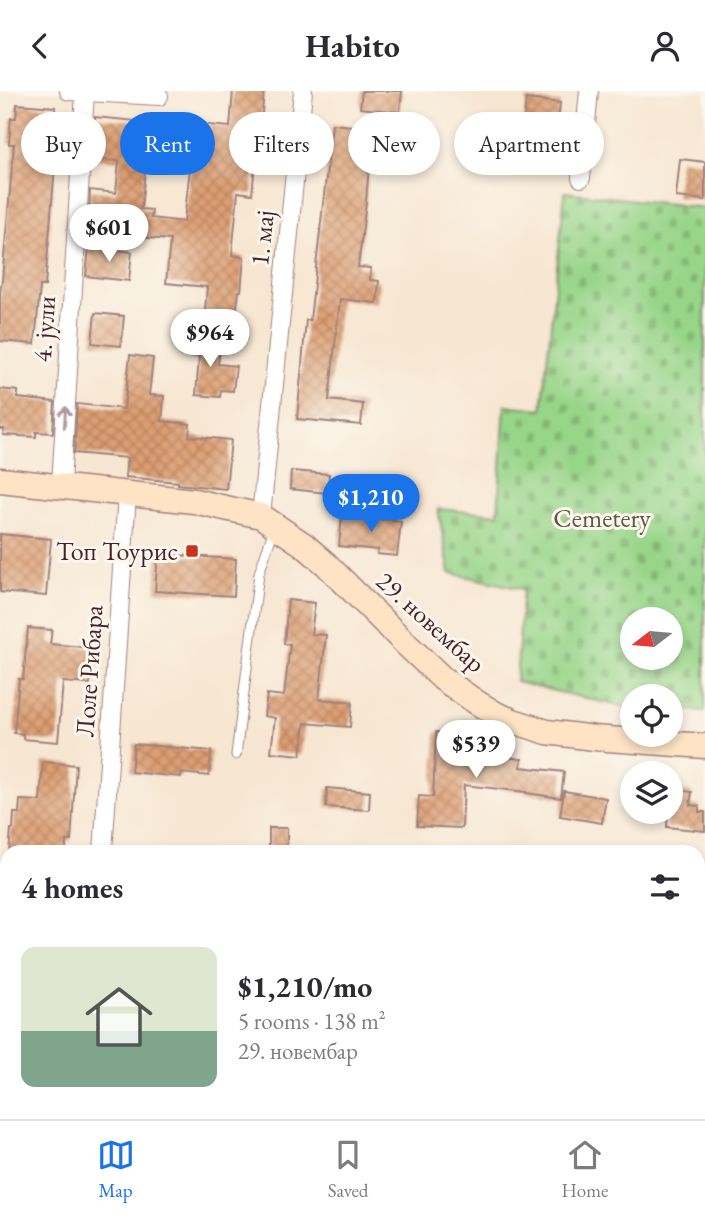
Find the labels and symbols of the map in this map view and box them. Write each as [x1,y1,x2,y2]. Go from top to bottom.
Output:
pin: $601 [68,205,150,264]
street label: 1. мај [242,208,282,268]
street label: 4. јули [25,294,63,363]
pin: $964 [169,309,251,369]
one-way arrow [59,406,72,429]
pin: $1,210 [314,475,428,534]
park label: Cemetery [553,501,651,535]
place label: Топ Тоурис [56,534,178,568]
marker: Топ Тоурис [184,543,200,559]
street label: 29. новембар [369,564,493,680]
street label: Лоле Рибара [67,603,111,738]
north arrow [620,607,682,670]
pin: $539 [435,721,517,780]

